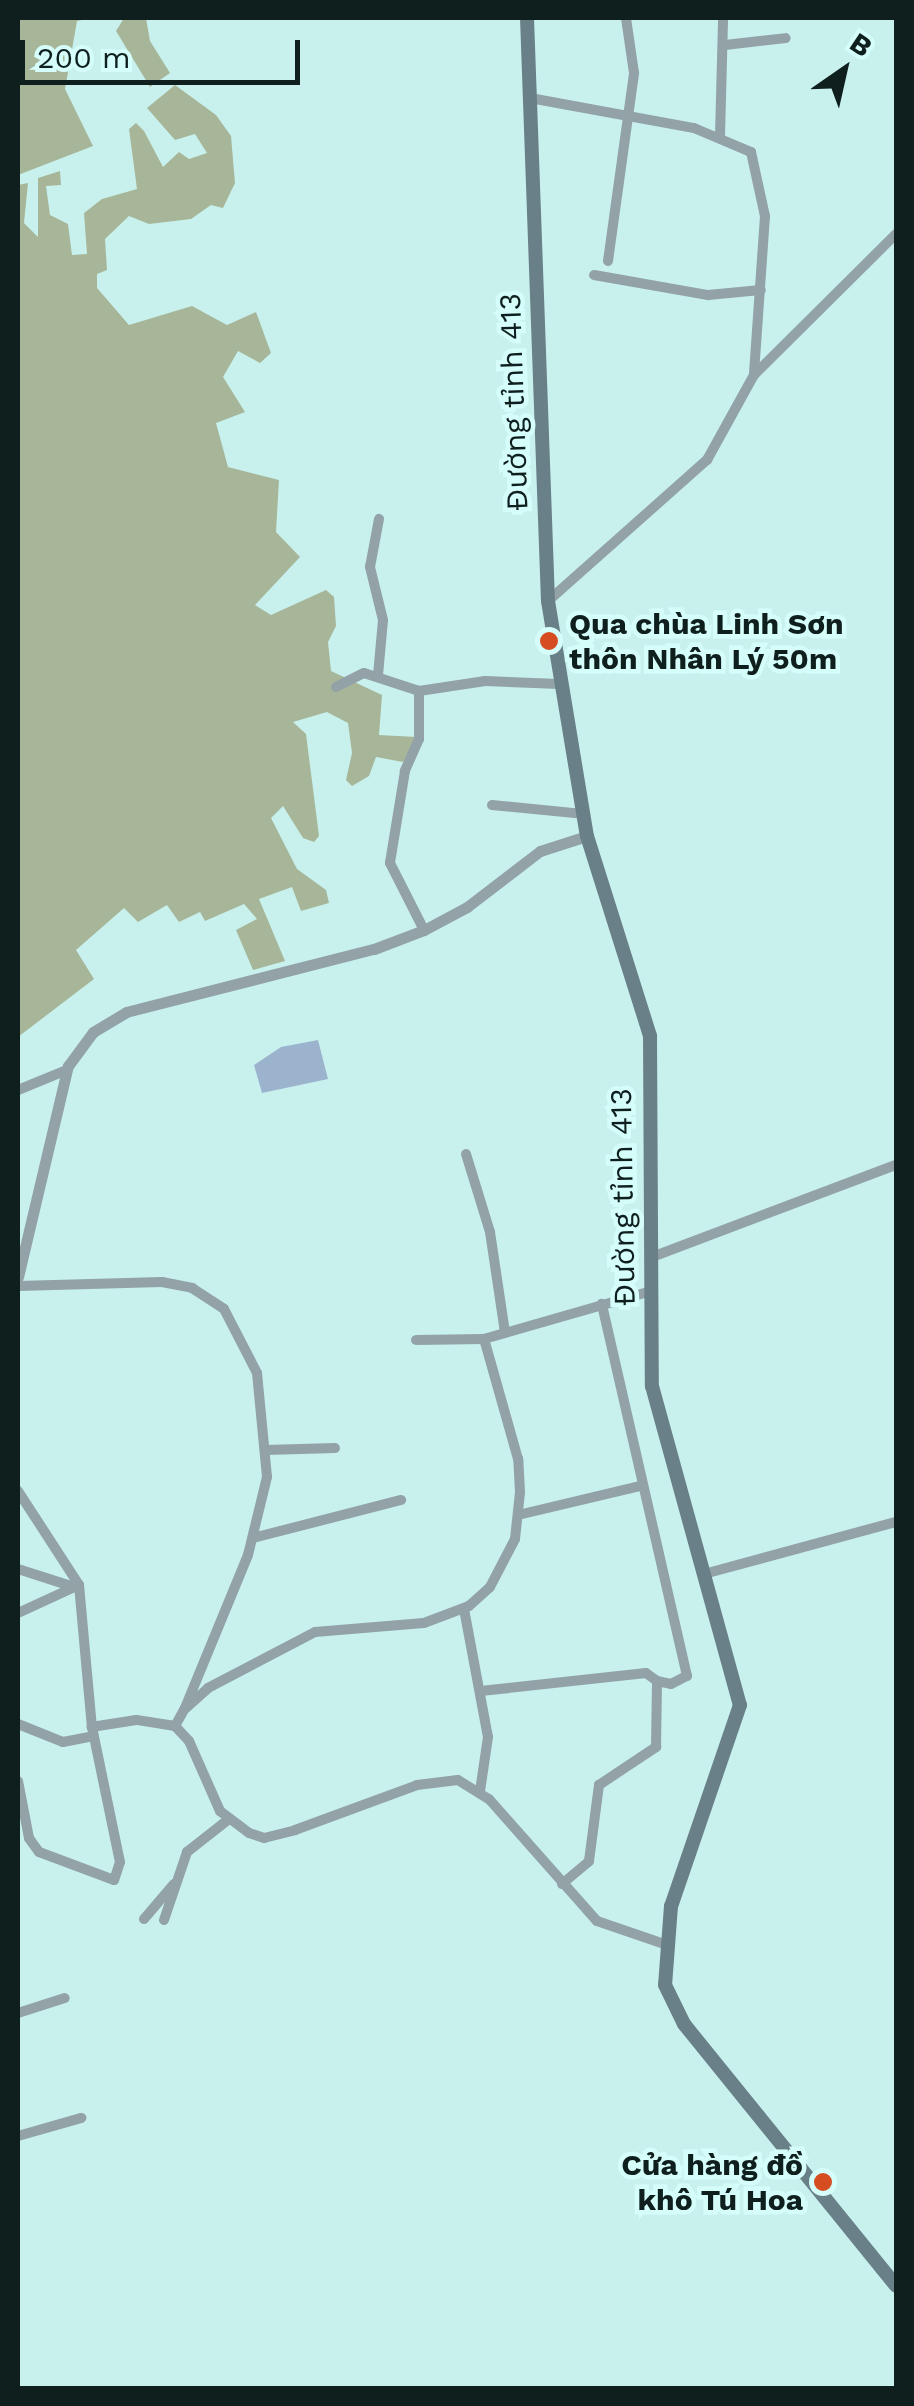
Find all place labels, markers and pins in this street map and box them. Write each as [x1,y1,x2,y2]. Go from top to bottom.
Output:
place label: Qua chùa Linh Sơn thôn Nhân Lý 50m [569,606,844,676]
marker: Qua chùa Linh Sơn thôn Nhân Lý 50m [538,630,560,652]
place label: Cửa hàng đồ khô Tú Hoa [621,2147,803,2218]
marker: Cửa hàng đồ khô Tú Hoa [812,2171,834,2193]

